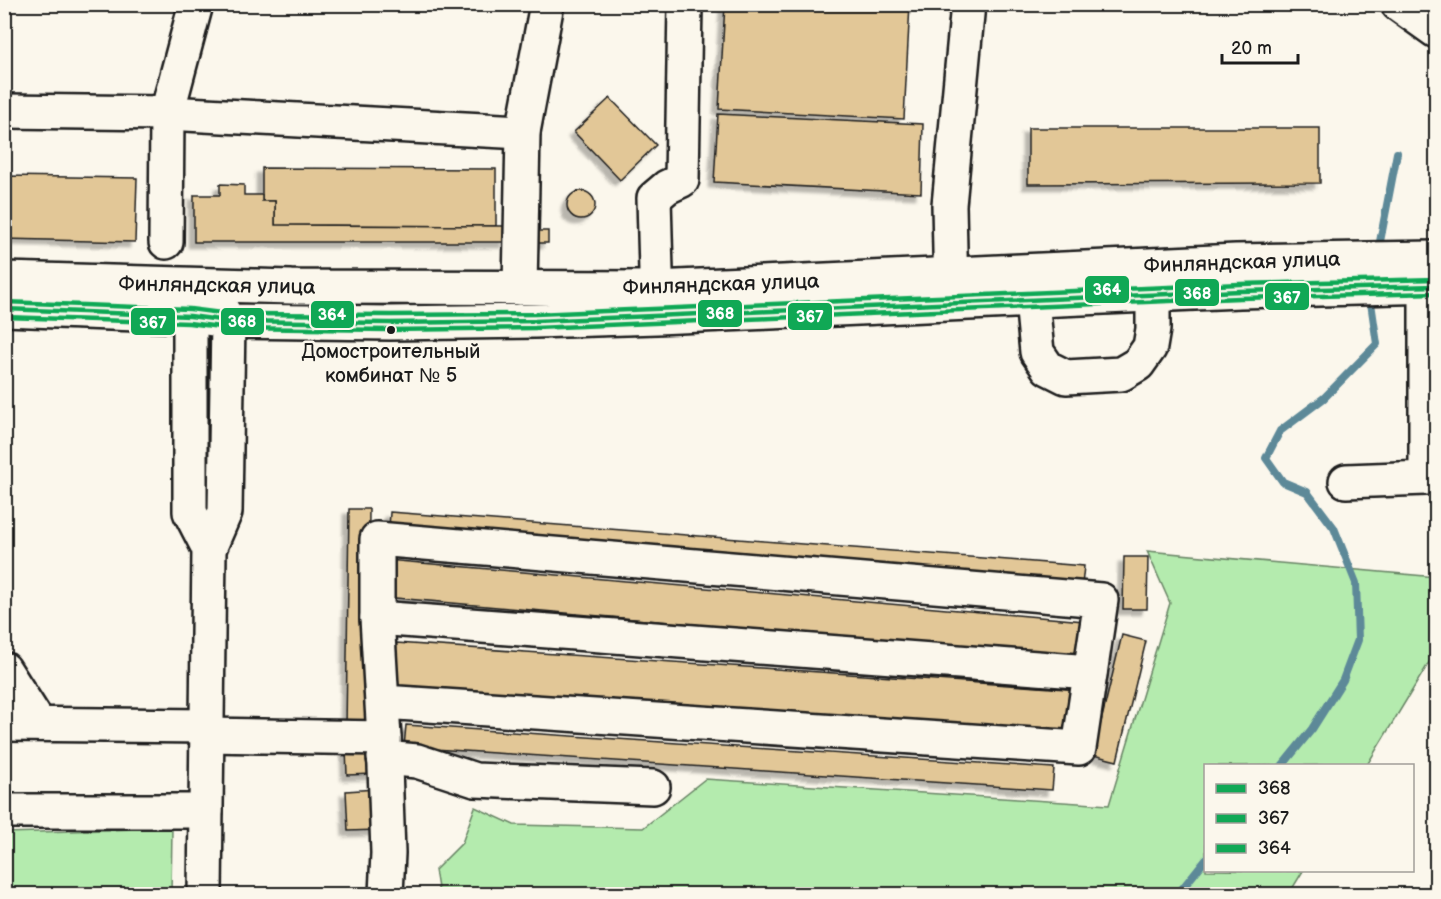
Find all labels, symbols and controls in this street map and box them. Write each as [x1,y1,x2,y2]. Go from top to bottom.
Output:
scale bar [1222,27,1298,65]
text: 20 m [1231,38,1272,59]
street label: Финляндская улица [1143,247,1342,278]
street label: Финляндская улица [622,269,821,300]
street label: Финляндская улица [118,271,316,300]
line badge: 364 [1084,275,1130,304]
line badge: 368 [1174,278,1220,307]
text: 364 [1093,281,1122,300]
line badge: 367 [1264,282,1310,311]
text: 368 [1183,285,1211,304]
text: 367 [1273,289,1301,308]
line badge: 368 [697,299,743,328]
line badge: 364 [310,300,355,329]
line badge: 367 [787,302,833,331]
text: 368 [706,305,734,324]
text: 364 [318,306,347,325]
line badge: 367 [130,307,176,336]
line badge: 368 [220,307,265,336]
text: 367 [796,308,824,327]
text: 368 [228,313,256,332]
text: 367 [139,314,167,333]
marker: Домостроительный комбинат № 5 [385,324,397,336]
place label: Домостроительный комбинат № 5 [301,340,481,388]
legend [1204,764,1414,872]
text: 368 [1258,778,1291,799]
text: 367 [1258,808,1289,829]
text: 364 [1258,838,1291,859]

